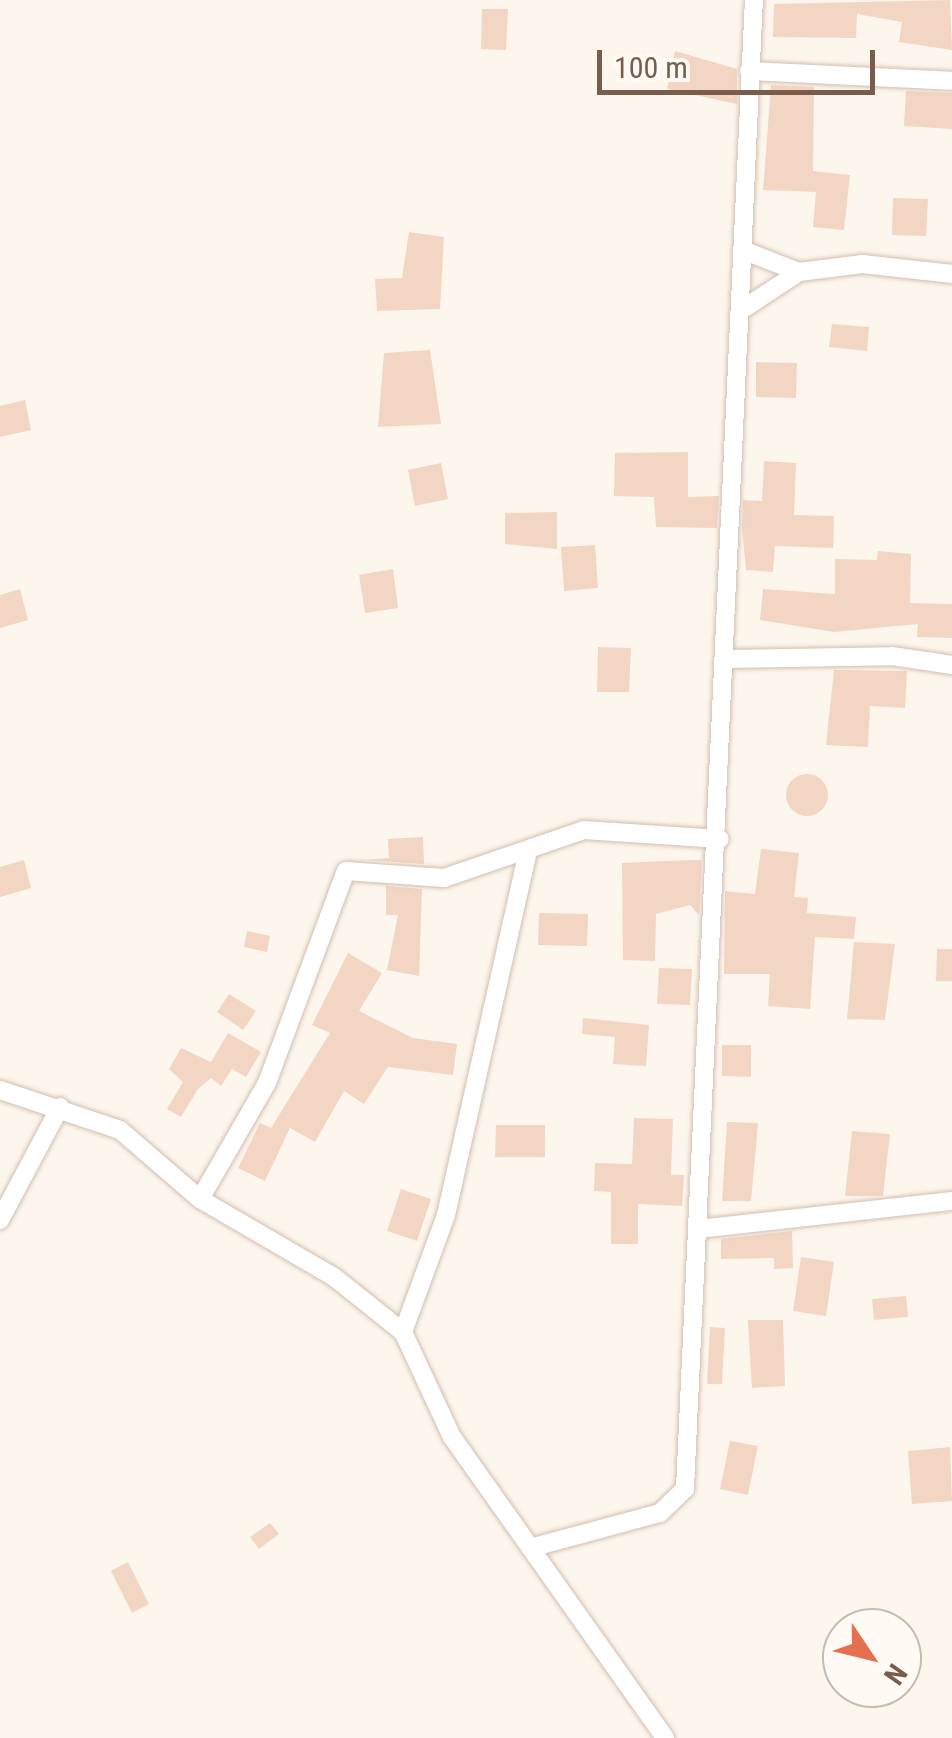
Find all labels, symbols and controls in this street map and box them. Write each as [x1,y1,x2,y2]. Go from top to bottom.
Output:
scale bar [602,30,880,92]
text: 100 m [614,50,688,85]
north arrow [822,1608,922,1708]
text: N [877,1658,914,1691]

